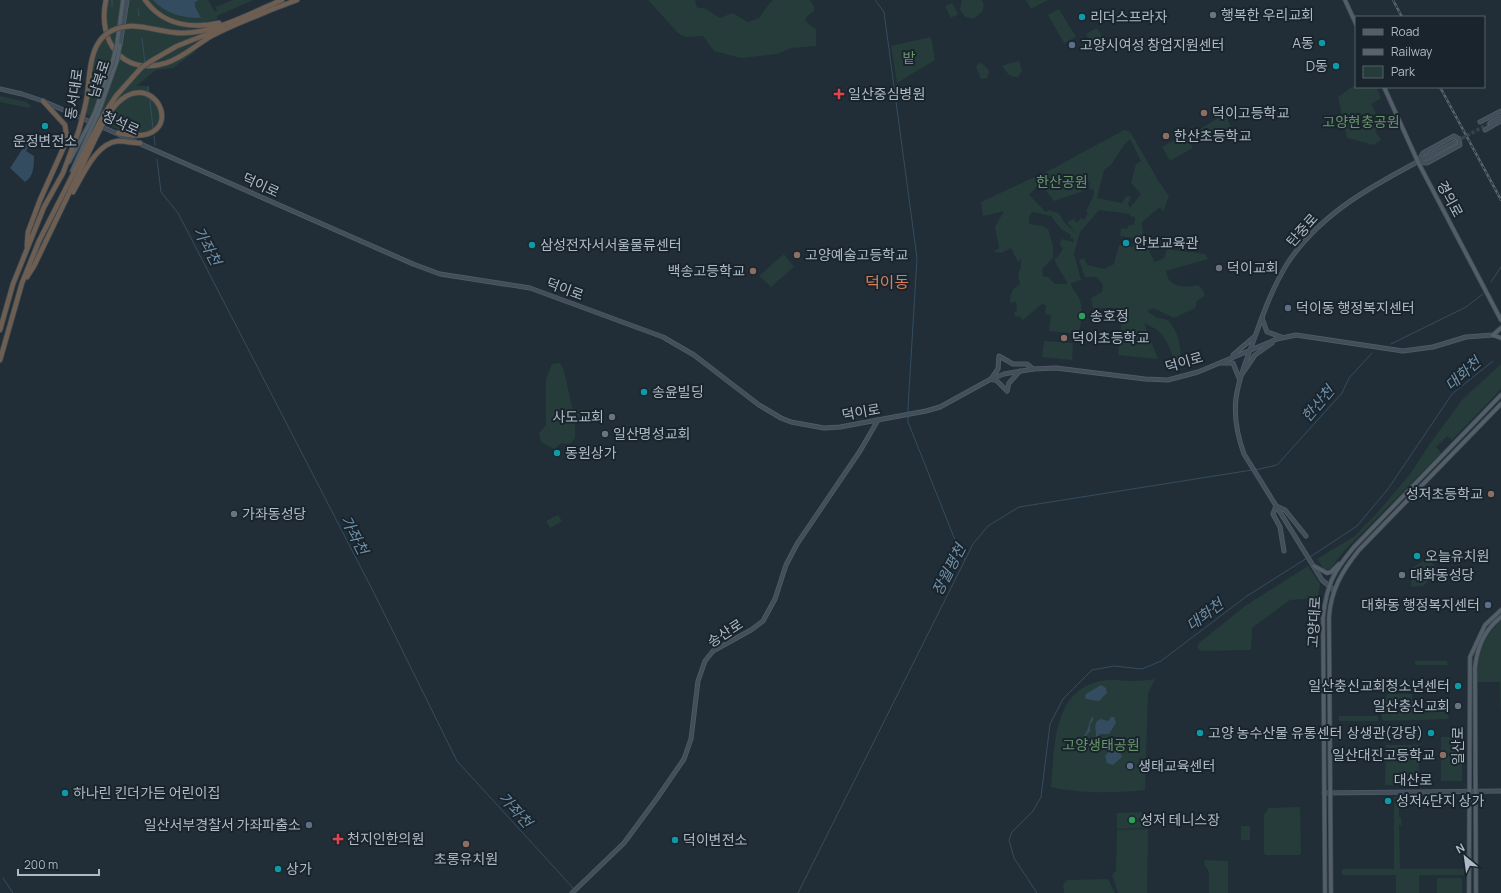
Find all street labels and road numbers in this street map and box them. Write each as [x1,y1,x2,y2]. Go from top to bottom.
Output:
street label: 남북로 [84,57,114,100]
street label: 동서대로 [61,67,87,121]
street label: 청석로 [100,106,143,139]
street label: 덕이로 [240,168,283,201]
street label: 경의로 [1433,177,1468,220]
street label: 탄중로 [1282,209,1322,250]
street label: 덕이로 [544,273,587,304]
street label: 덕이로 [1163,347,1205,376]
street label: 덕이로 [840,399,882,424]
street label: 고양대로 [1303,596,1324,648]
street label: 송산로 [703,614,746,651]
street label: 일산로 [1448,727,1467,765]
street label: 대산로 [1394,770,1432,789]

